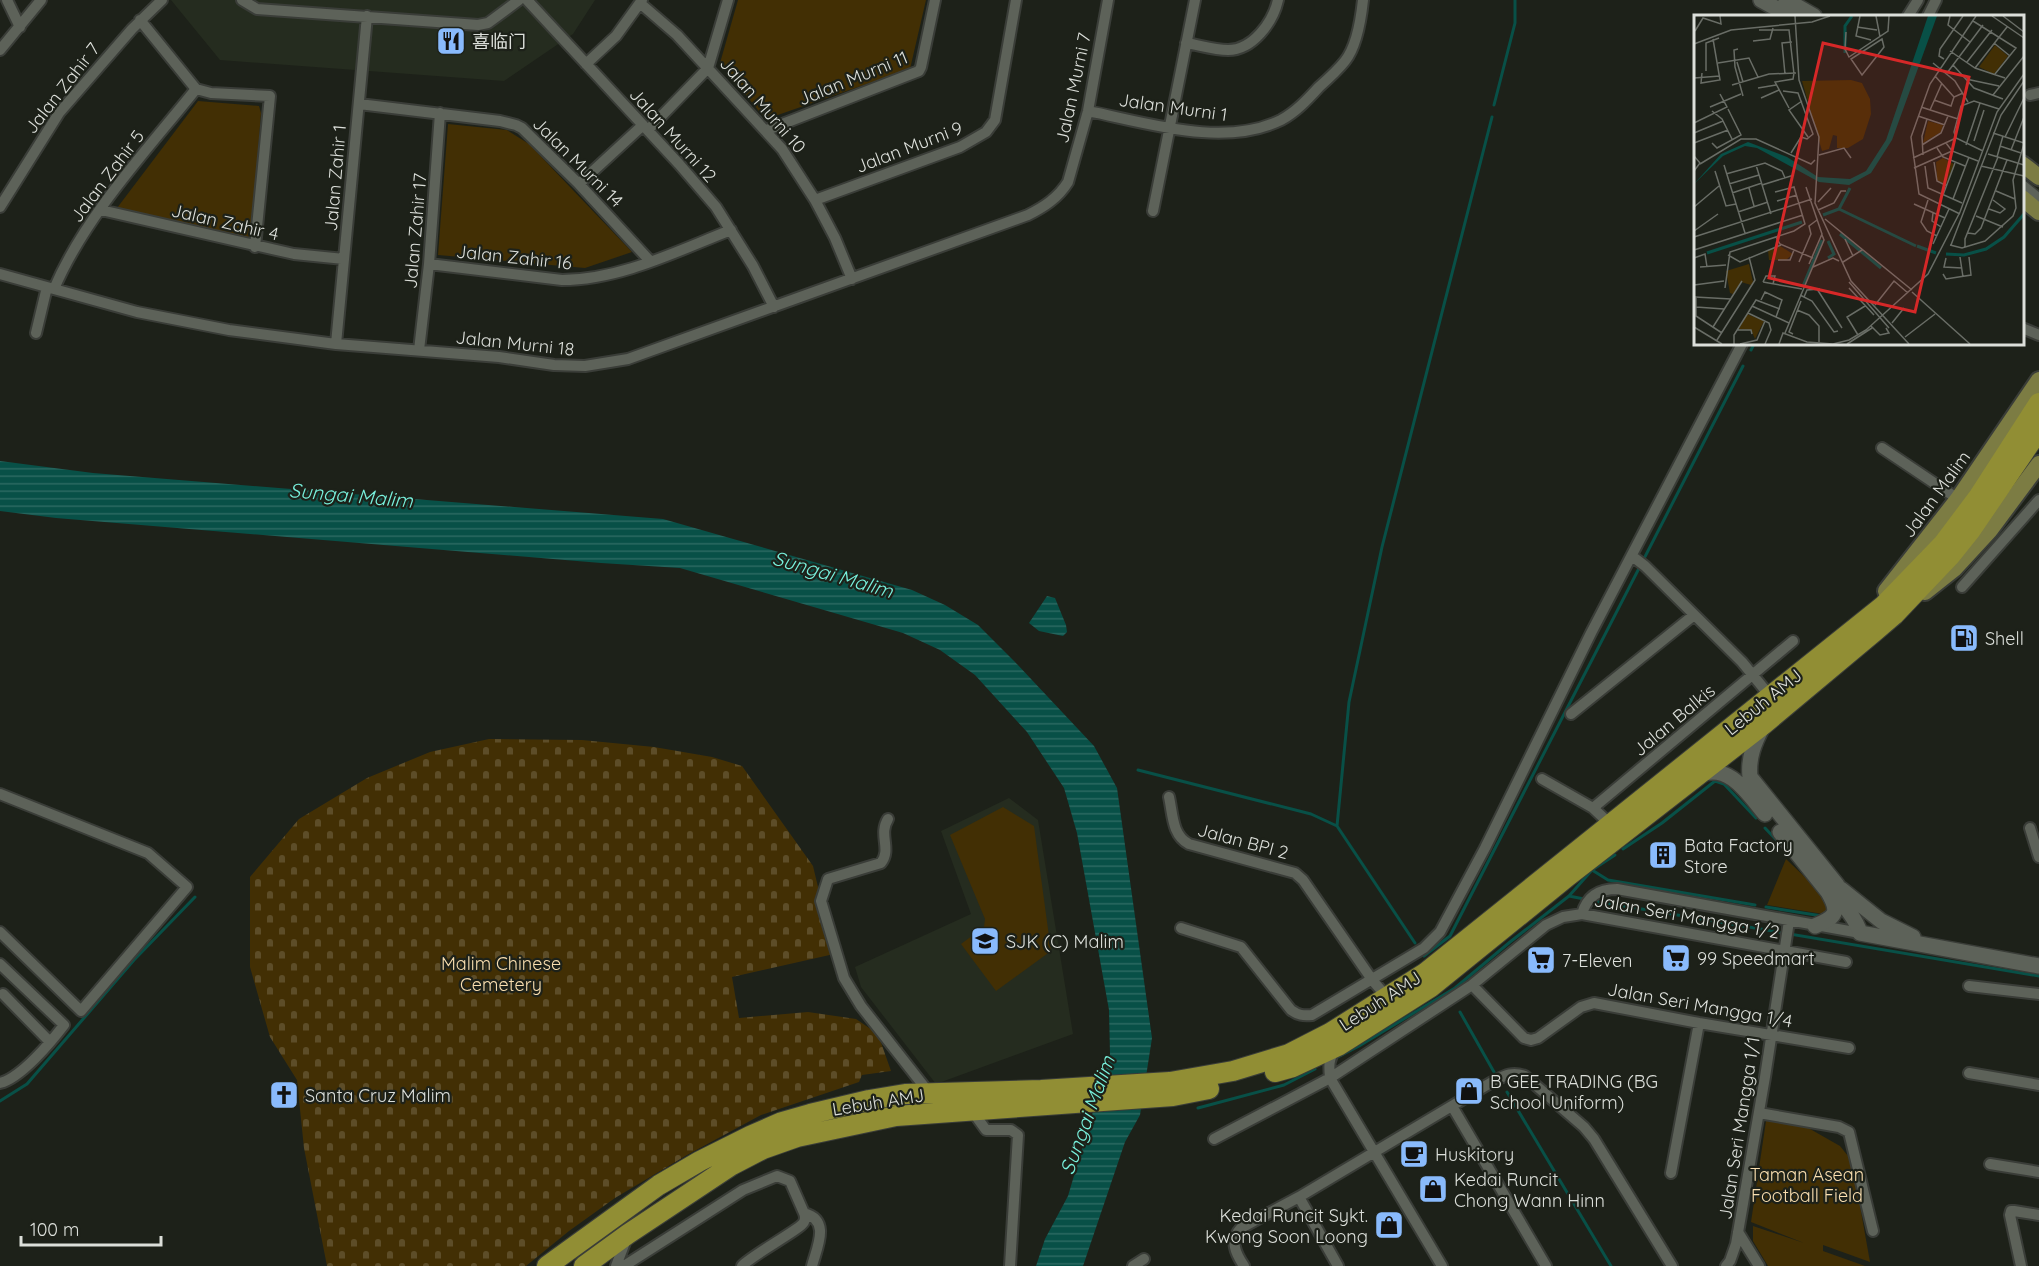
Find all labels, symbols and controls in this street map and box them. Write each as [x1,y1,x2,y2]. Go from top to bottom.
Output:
inset map [1694,15,2024,345]
restaurant icon: 喜临门 [435,25,467,57]
place label: 喜临门 [472,30,526,53]
street label: Jalan Murni 7 [1050,31,1096,145]
street label: Jalan Zahir 7 [19,38,105,138]
street label: Jalan Murni 11 [795,46,911,110]
street label: Jalan Murni 10 [715,52,811,158]
street label: Jalan Murni 12 [624,83,722,187]
street label: Jalan Murni 1 [1117,88,1229,126]
street label: Jalan Murni 14 [528,112,628,212]
street label: Jalan Murni 9 [852,116,966,178]
street label: Jalan Zahir 1 [319,124,351,232]
street label: Jalan Zahir 5 [65,125,149,227]
street label: Jalan Zahir 17 [398,172,432,290]
street label: Jalan Zahir 4 [169,198,281,246]
street label: Jalan Zahir 16 [455,239,573,275]
street label: Jalan Murni 18 [455,325,575,361]
street label: Jalan Malim [1897,446,1975,542]
water label: Sungai Malim [288,477,415,513]
water label: Sungai Malim [770,545,897,603]
fuel station icon: Shell [1948,622,1980,654]
place label: Shell [1985,627,2024,650]
street label: Lebuh AMJ [1720,664,1806,740]
street label: Jalan Balkis [1628,679,1720,761]
street label: Jalan BPI 2 [1195,818,1291,864]
place label: Bata Factory Store [1684,834,1793,878]
building icon: Bata Factory Store [1647,839,1679,871]
street label: Jalan Seri Mangga 1/2 [1592,888,1782,944]
school or university icon: SJK (C) Malim [969,925,1001,957]
place label: SJK (C) Malim [1006,930,1124,953]
supermarket icon: 99 Speedmart [1660,942,1692,974]
supermarket icon: 7-Eleven [1525,944,1557,976]
place label: 99 Speedmart [1697,947,1815,970]
place label: 7-Eleven [1562,949,1633,972]
park label: Malim Chinese Cemetery [441,952,561,996]
street label: Lebuh AMJ [1335,966,1425,1036]
street label: Jalan Seri Mangga 1/4 [1606,977,1794,1033]
street label: Jalan Seri Mangga 1/1 [1713,1035,1765,1221]
water label: Sungai Malim [1054,1052,1120,1178]
place label: B GEE TRADING (BG School Uniform) [1490,1070,1658,1114]
shop icon: B GEE TRADING (BG School Uniform) [1453,1075,1485,1107]
church icon: Santa Cruz Malim [268,1079,300,1111]
street label: Lebuh AMJ [830,1083,926,1121]
place label: Santa Cruz Malim [305,1084,451,1107]
cafe icon: Huskitory [1398,1138,1430,1170]
place label: Huskitory [1435,1143,1514,1166]
park label: Taman Asean Football Field [1750,1163,1864,1207]
place label: Kedai Runcit Chong Wann Hinn [1454,1168,1605,1212]
shop icon: Kedai Runcit Chong Wann Hinn [1417,1173,1449,1205]
place label: Kedai Runcit Sykt. Kwong Soon Loong [1205,1204,1368,1248]
scale bar [21,1209,160,1247]
shop icon: Kedai Runcit Sykt. Kwong Soon Loong [1373,1209,1405,1241]
text: 100 m [30,1218,79,1241]

